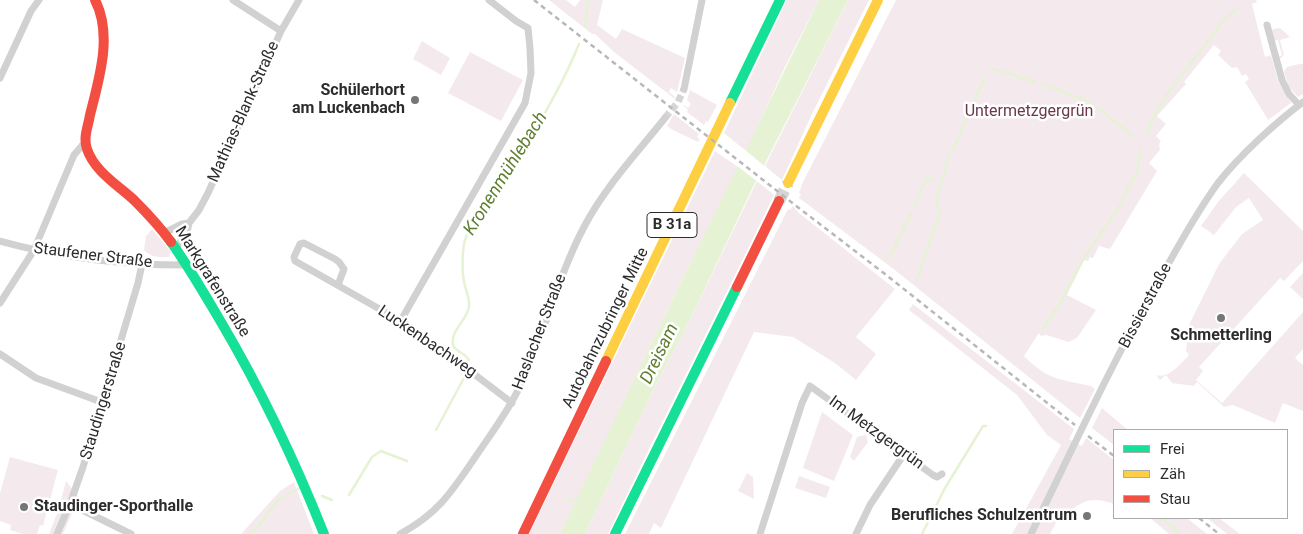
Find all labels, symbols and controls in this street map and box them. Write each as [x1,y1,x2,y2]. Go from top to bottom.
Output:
street label: Mathias-Blank-Straße [204,38,284,186]
place label: Schülerhort am Luckenbach [292,81,405,119]
marker: Schülerhort am Luckenbach [409,94,421,106]
park label: Untermetzgergrün [965,102,1093,122]
water label: Kronenmühlebach [459,108,553,240]
road number: B 31a [647,212,697,238]
street label: Markgrafenstraße [170,223,254,341]
street label: Staufener Straße [33,239,153,273]
street label: Autobahnzubringer Mitte [559,245,653,411]
street label: Bissierstraße [1116,260,1176,352]
street label: Haslacher Straße [509,271,571,393]
street label: Luckenbachweg [374,302,480,382]
marker: Schmetterling [1215,312,1227,324]
water label: Dreisam [636,320,684,388]
place label: Schmetterling [1170,326,1272,346]
street label: Staudingerstraße [77,340,131,462]
street label: Im Metzgergrün [825,392,927,474]
legend [1113,429,1288,519]
text: Frei [1160,440,1185,458]
text: Zäh [1160,465,1185,483]
text: Stau [1160,490,1190,508]
place label: Staudinger-Sporthalle [34,497,193,517]
marker: Staudinger-Sporthalle [18,501,30,513]
place label: Berufliches Schulzentrum [891,506,1077,526]
marker: Berufliches Schulzentrum [1081,510,1093,522]

